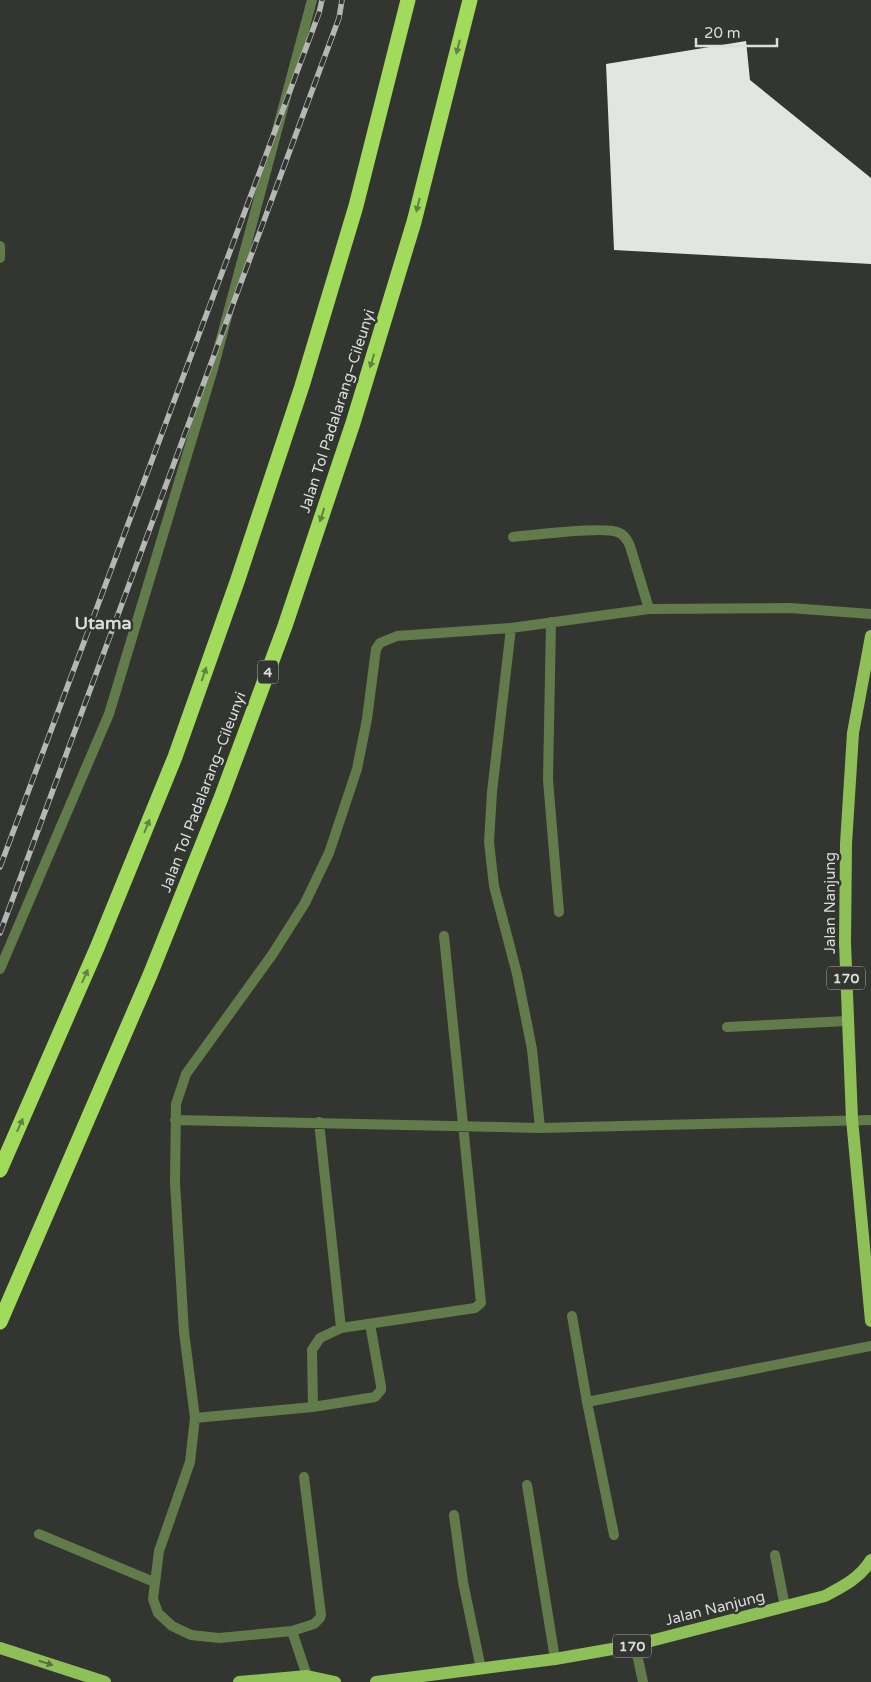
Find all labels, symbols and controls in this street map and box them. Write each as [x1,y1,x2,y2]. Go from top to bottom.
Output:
scale bar [696,15,777,47]
text: 20 m [704,24,741,42]
one-way arrow [454,40,462,55]
one-way arrow [414,197,422,212]
street label: Jalan Tol Padalarang–Cileunyi [296,307,378,515]
one-way arrow [368,353,375,368]
one-way arrow [318,508,325,523]
district label: Utama [74,612,132,634]
road number: 4 [258,660,278,684]
one-way arrow [201,667,208,682]
street label: Jalan Tol Padalarang–Cileunyi [156,689,250,895]
one-way arrow [143,819,151,833]
street label: Jalan Nanjung [821,852,839,954]
road number: 170 [827,966,865,990]
one-way arrow [81,969,89,983]
one-way arrow [16,1118,24,1132]
street label: Jalan Nanjung [663,1587,767,1629]
road number: 170 [613,1634,651,1658]
one-way arrow [39,1660,54,1667]

